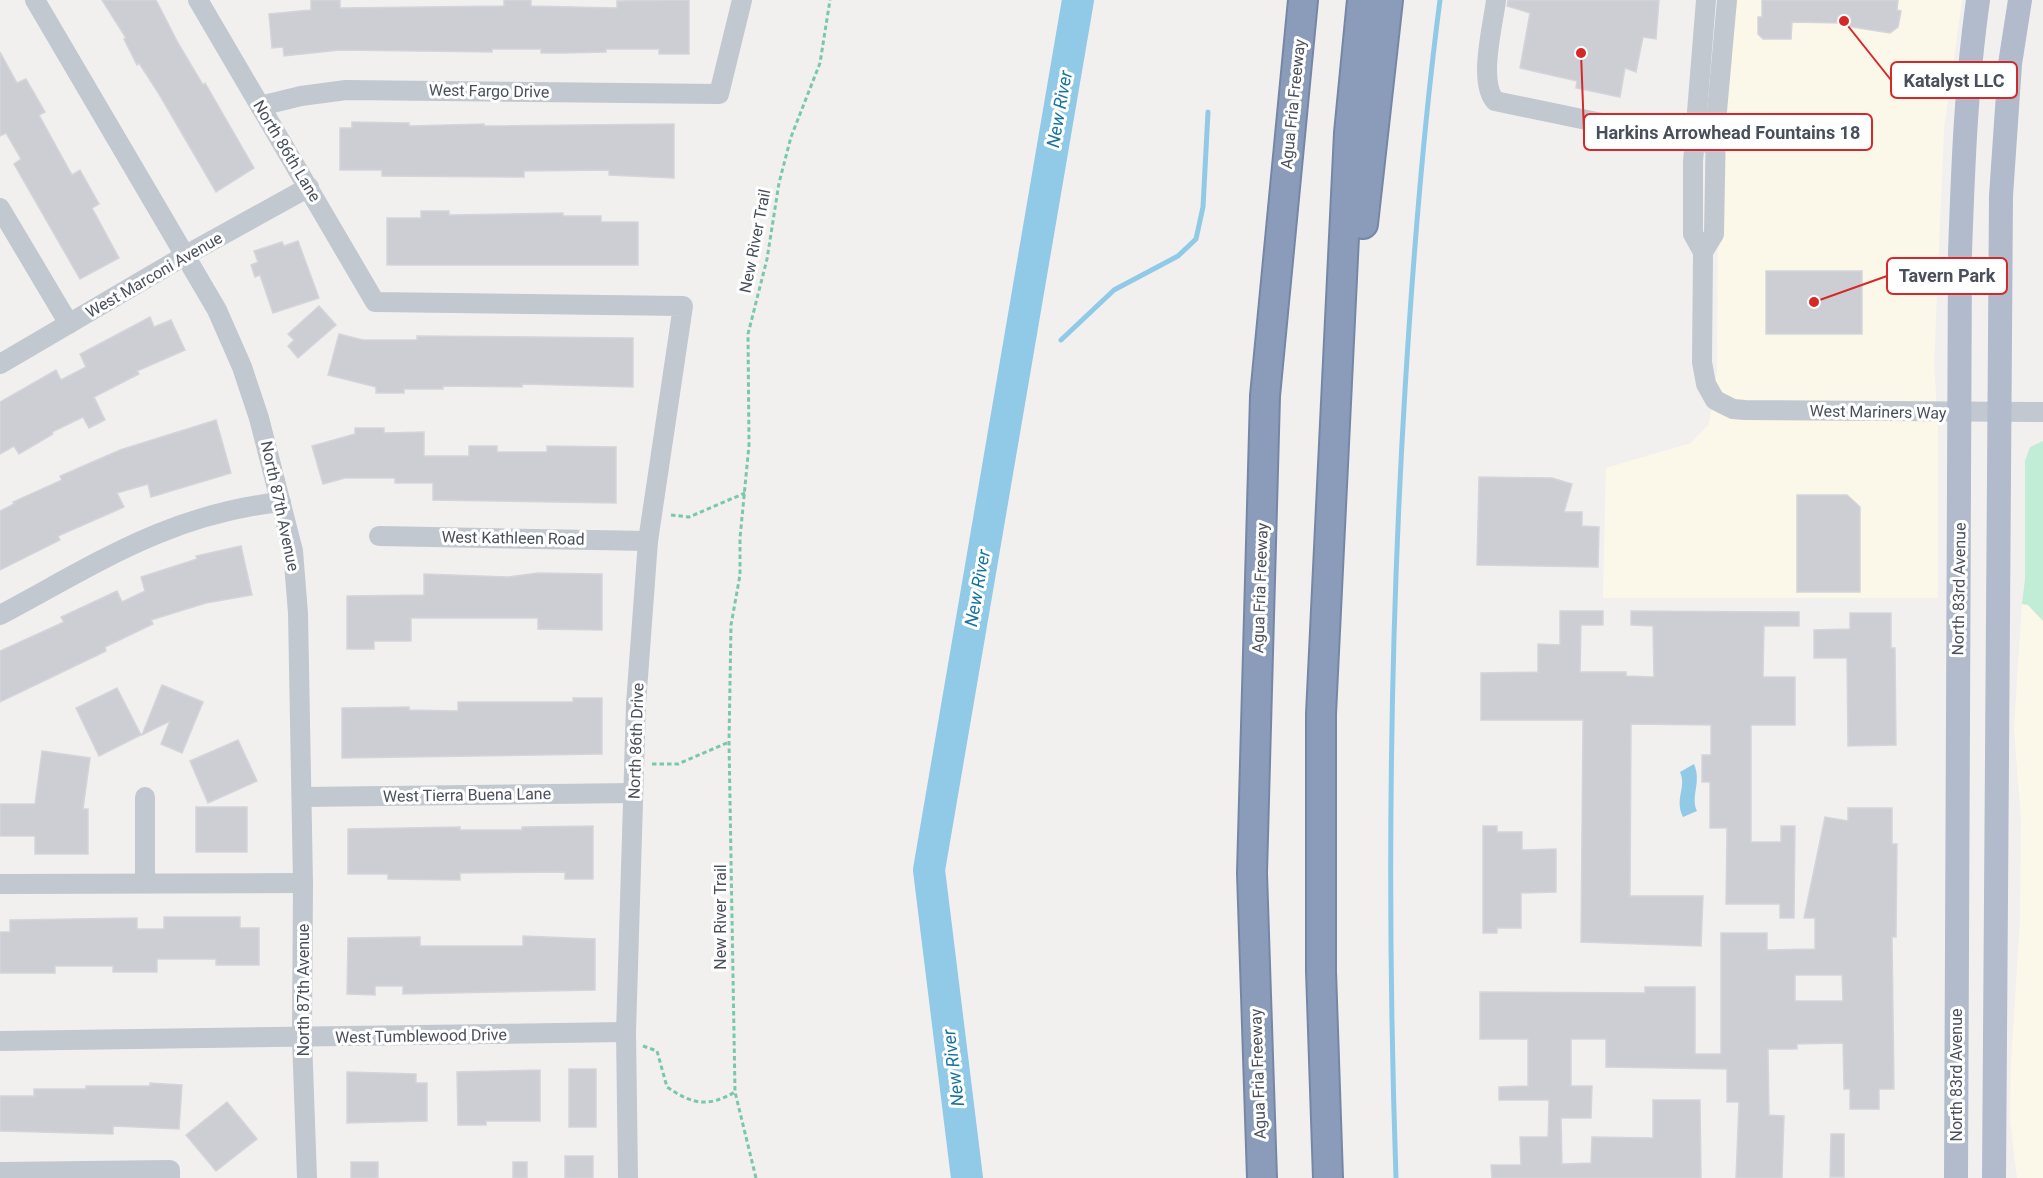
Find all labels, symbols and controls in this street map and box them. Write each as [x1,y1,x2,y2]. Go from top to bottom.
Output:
street label: Agua Fria Freeway [1277,38,1309,170]
callout: Katalyst LLC [1891,62,2017,98]
water label: New River [1042,68,1076,149]
text: Katalyst LLC [1903,70,2005,91]
street label: West Fargo Drive [429,80,549,102]
street label: North 86th Lane [249,97,325,205]
callout: Harkins Arrowhead Fountains 18 [1584,114,1872,150]
text: Harkins Arrowhead Fountains 18 [1596,122,1860,143]
street label: New River Trail [736,187,774,295]
street label: West Marconi Avenue [82,228,226,322]
callout: Tavern Park [1887,258,2007,294]
text: Tavern Park [1899,265,1996,286]
street label: West Mariners Way [1809,401,1947,423]
street label: North 87th Avenue [257,439,303,573]
street label: Agua Fria Freeway [1248,522,1272,654]
street label: North 83rd Avenue [1948,522,1970,656]
street label: West Kathleen Road [441,527,585,549]
water label: New River [960,547,994,628]
street label: North 86th Drive [624,683,648,799]
street label: West Tierra Buena Lane [383,784,551,806]
street label: New River Trail [711,864,730,970]
street label: North 87th Avenue [294,924,313,1056]
street label: Agua Fria Freeway [1246,1008,1270,1140]
street label: North 83rd Avenue [1947,1009,1966,1141]
street label: West Tumblewood Drive [335,1025,507,1047]
water label: New River [938,1027,968,1108]

